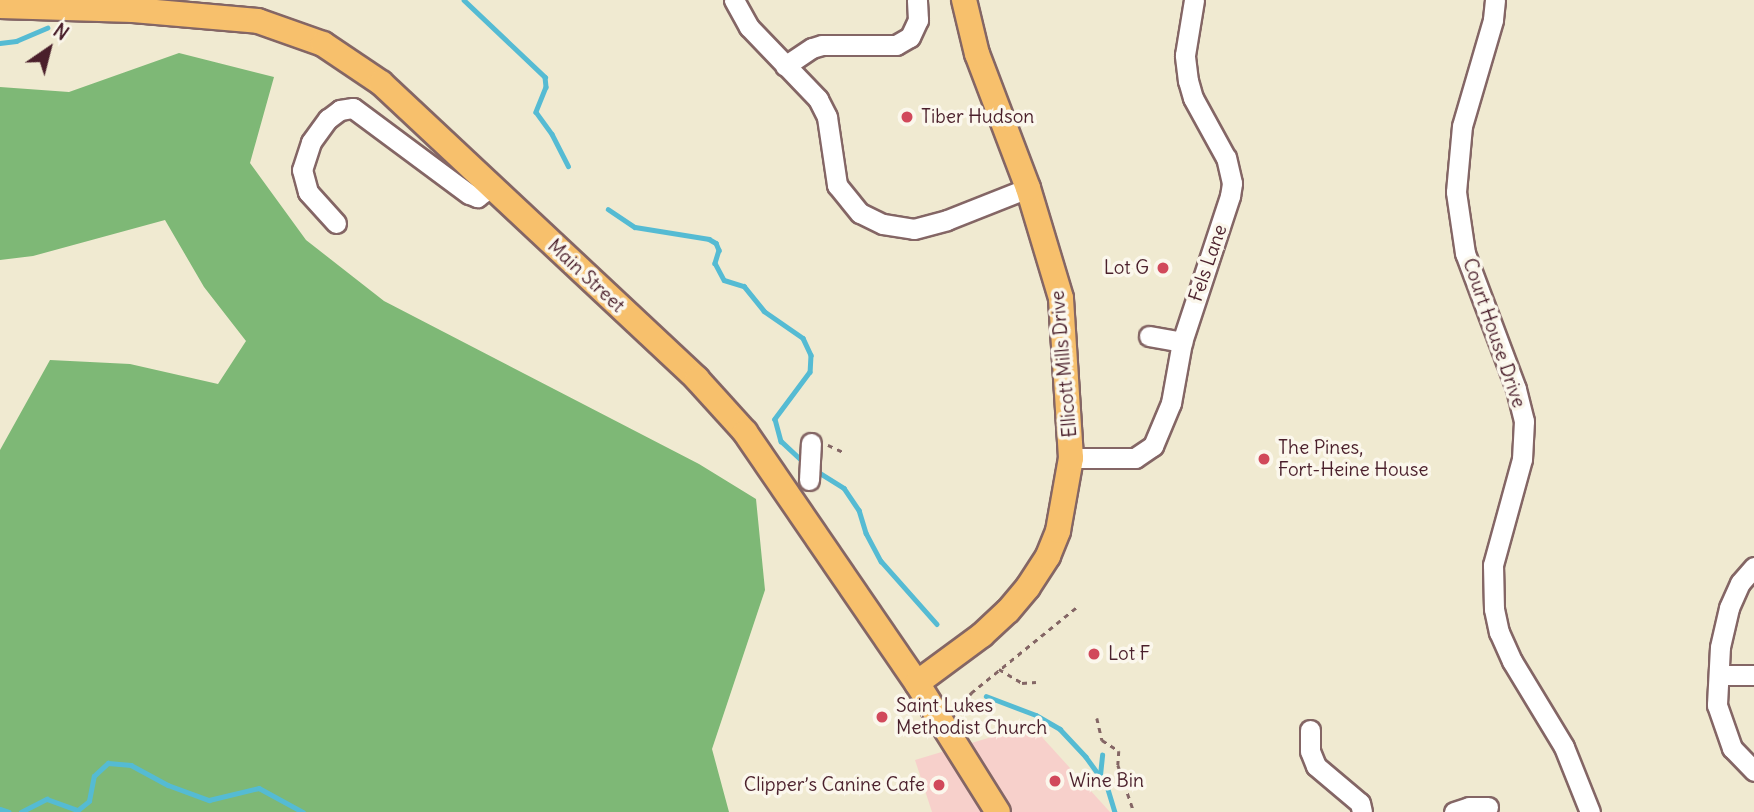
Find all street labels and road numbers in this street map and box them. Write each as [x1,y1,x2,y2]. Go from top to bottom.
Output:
street label: Fels Lane [1184,222,1232,304]
street label: Main Street [543,235,629,317]
street label: Court House Drive [1458,255,1530,411]
street label: Ellicott Mills Drive [1046,290,1082,438]

